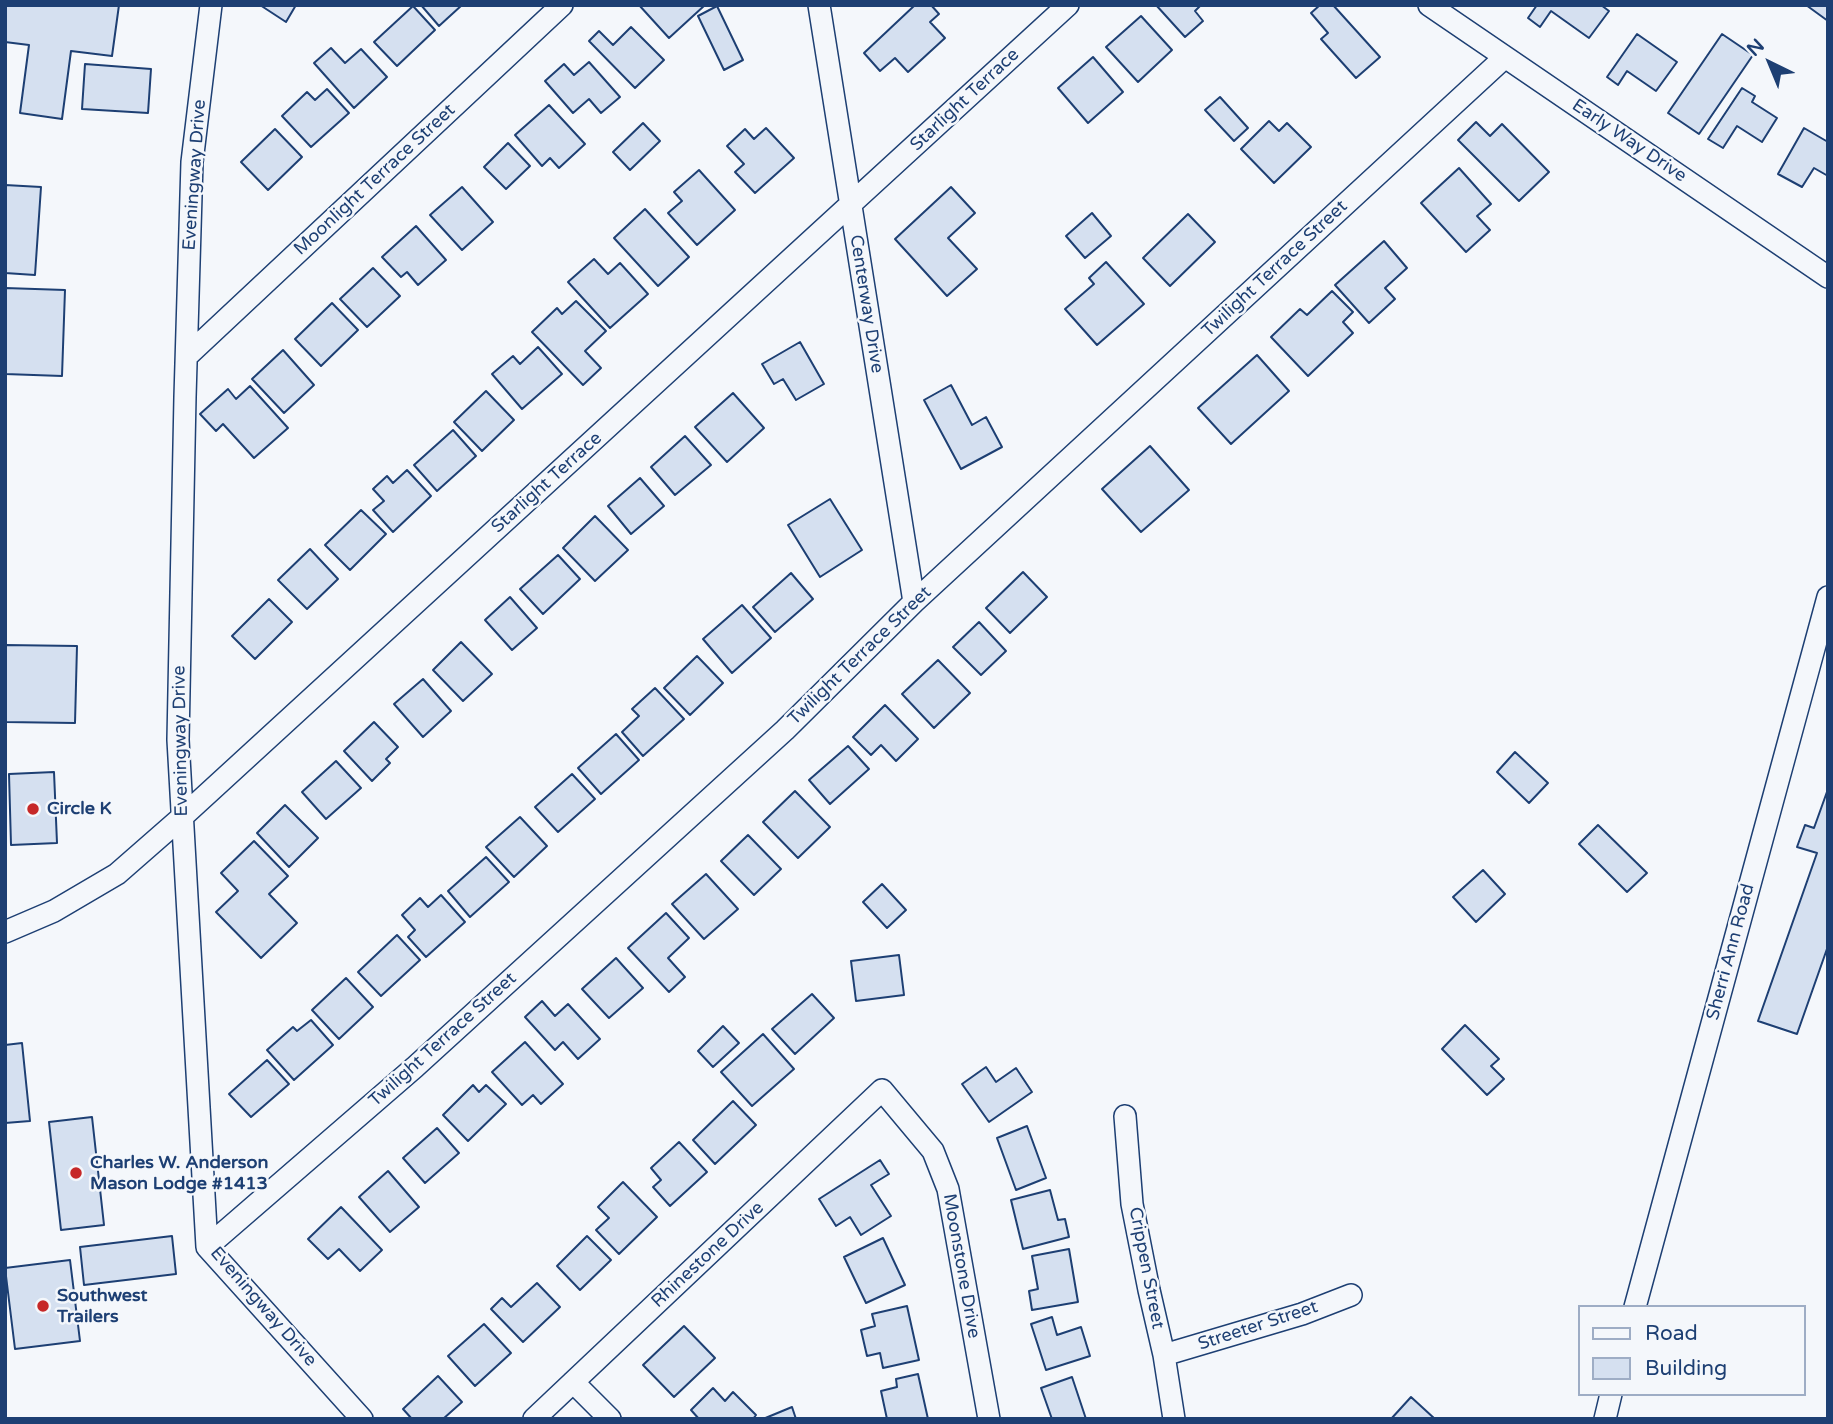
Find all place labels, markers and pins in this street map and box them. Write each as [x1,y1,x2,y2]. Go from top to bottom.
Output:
place label: Circle K [47,798,112,820]
marker: Circle K [25,801,41,817]
place label: Charles W. Anderson Mason Lodge #1413 [90,1152,268,1194]
marker: Charles W. Anderson Mason Lodge #1413 [68,1165,84,1181]
place label: Southwest Trailers [57,1285,147,1328]
marker: Southwest Trailers [35,1298,51,1314]

